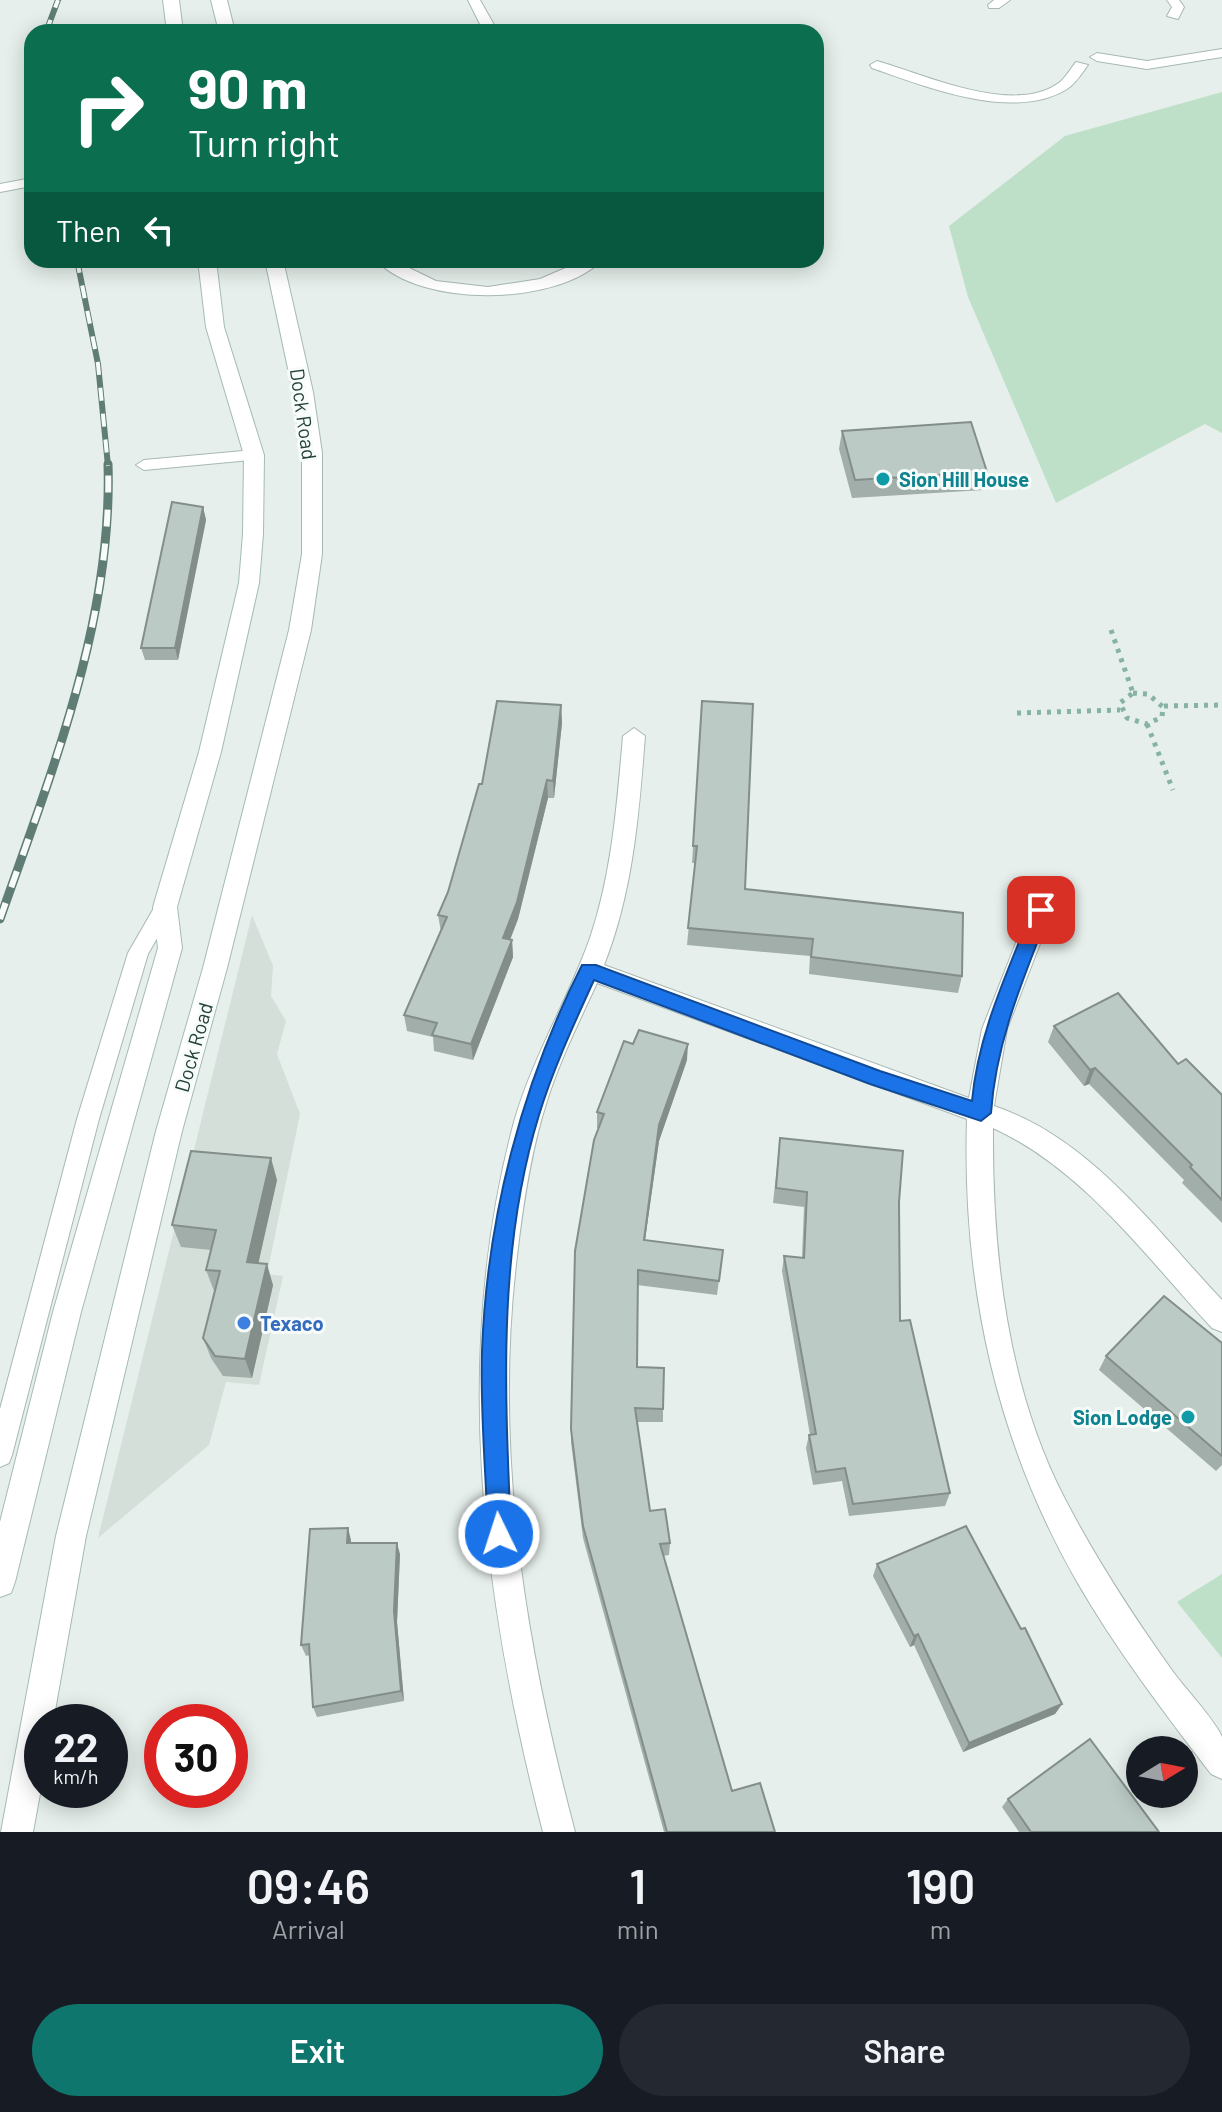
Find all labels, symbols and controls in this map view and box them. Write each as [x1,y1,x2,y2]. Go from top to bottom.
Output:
text: 90 m [188,53,308,120]
icon: right [56,56,160,160]
text: Turn right [188,121,340,164]
icon: left [137,208,181,252]
text: Then [56,212,121,248]
street label: Dock Road [286,367,322,461]
place label: Sion Hill House [899,467,1029,491]
marker: Sion Hill House [874,470,892,488]
pin [1007,876,1075,944]
icon: arrive [1019,888,1063,932]
street label: Dock Road [169,1000,217,1094]
place label: Texaco [260,1311,324,1335]
marker: Texaco [235,1314,253,1332]
place label: Sion Lodge [1073,1405,1172,1429]
marker: Sion Lodge [1179,1408,1197,1426]
position arrow [457,1492,541,1576]
speed limit sign: 30 [144,1704,248,1808]
text: 22 [54,1722,98,1770]
north arrow [1126,1736,1198,1808]
map controls [1126,1736,1198,1808]
text: km/h [53,1764,99,1788]
text: 09:46 [247,1856,370,1914]
text: 1 [629,1856,646,1914]
text: 190 [906,1856,975,1914]
text: Arrival [272,1913,345,1944]
text: min [617,1913,659,1944]
text: m [930,1913,951,1944]
button: Exit [32,2004,603,2096]
button: Share [619,2004,1190,2096]

